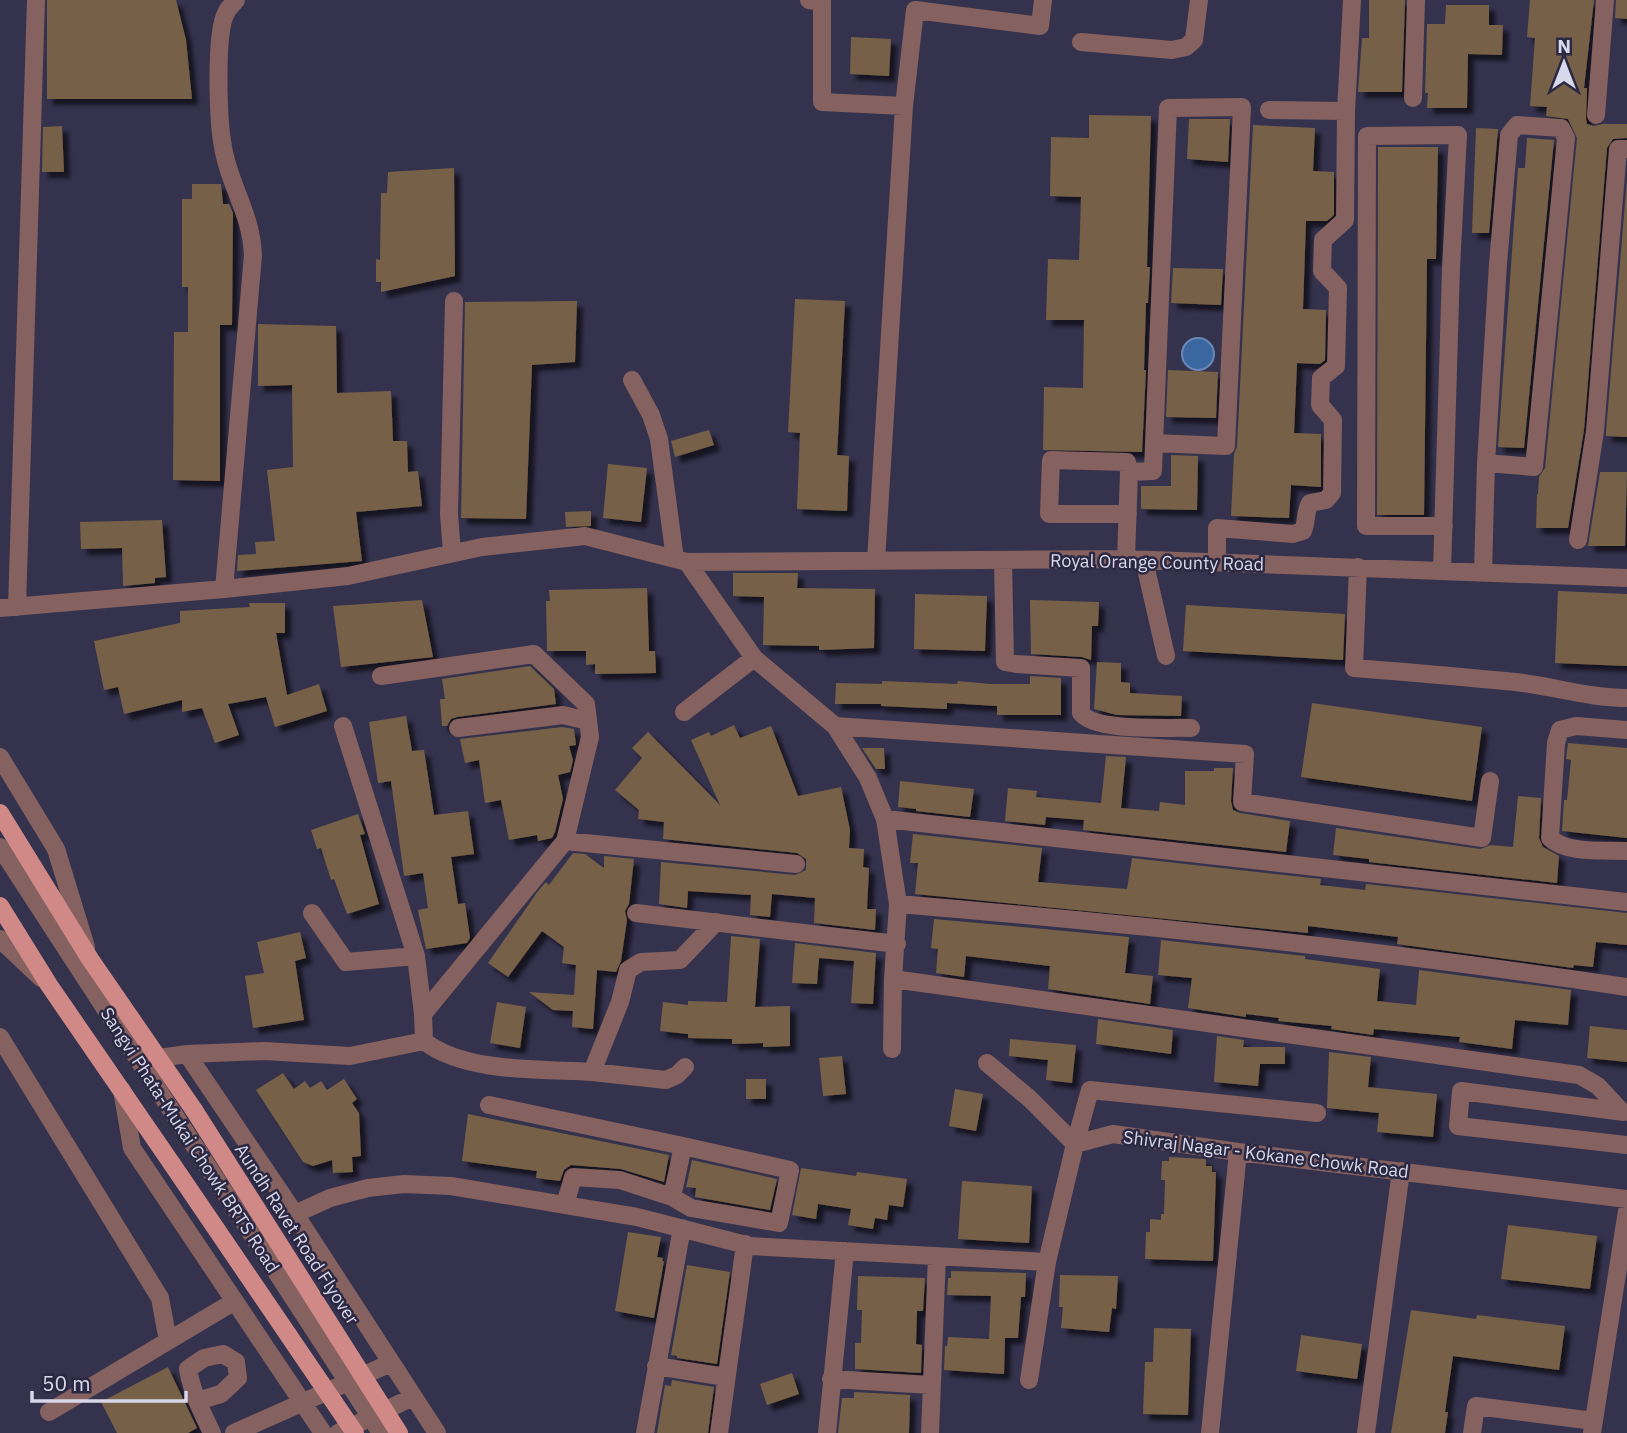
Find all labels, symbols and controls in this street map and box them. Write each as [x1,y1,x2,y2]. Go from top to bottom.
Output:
north arrow [1529,28,1599,98]
text: N [1557,34,1571,58]
street label: Royal Orange County Road [1050,549,1264,575]
street label: Sangvi Phata-Mukai Chowk BRTS Road [95,1003,285,1277]
street label: Shivraj Nagar - Kokane Chowk Road [1122,1125,1410,1183]
street label: Aundh Ravet Road Flyover [230,1139,364,1329]
scale bar [32,1360,186,1404]
text: 50 m [42,1369,91,1397]

